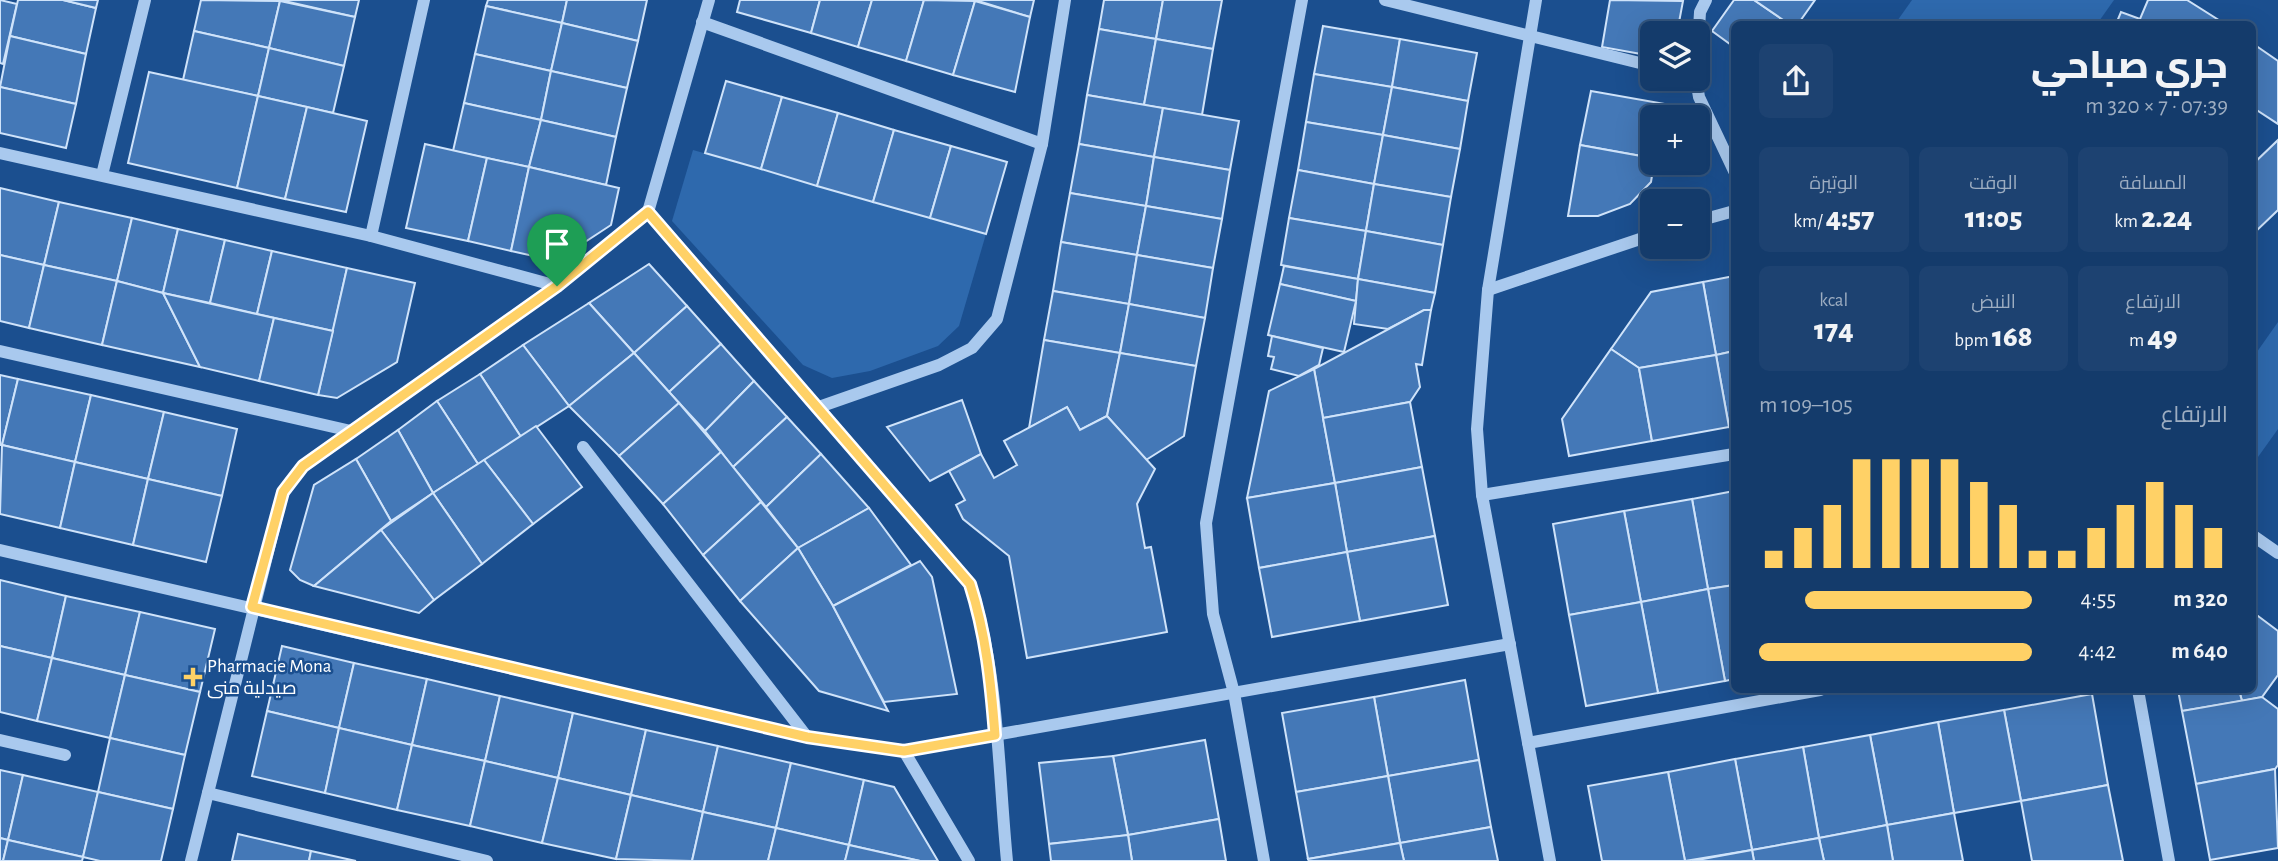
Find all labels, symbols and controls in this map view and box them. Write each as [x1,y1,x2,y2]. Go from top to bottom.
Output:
map controls [1640,21,1710,259]
button: layers [1640,21,1710,91]
button: share [1759,44,1833,118]
text: جري صباحي [2031,48,2228,86]
text: 07:39 · 7 × 320 m [2085,95,2228,118]
button: + [1640,105,1710,175]
text: الوتيرة [1809,174,1858,193]
text: الوقت [1969,174,2018,193]
text: المسافة [2119,174,2187,193]
button: − [1640,189,1710,259]
text: 4:57 [1826,203,1874,233]
text: 11:05 [1965,203,2022,233]
text: 2.24 [2141,203,2192,233]
text: /km [1793,212,1826,231]
text: km [2114,212,2141,231]
pin [527,214,587,286]
icon: arrive [538,225,576,263]
text: kcal [1819,291,1848,310]
text: النبض [1971,293,2016,312]
text: الارتفاع [2125,293,2181,312]
text: 174 [1814,315,1854,345]
text: 168 [1992,322,2033,352]
text: 49 [2147,322,2177,352]
text: bpm [1954,331,1992,350]
text: m [2129,331,2147,350]
text: 105–109 m [1759,394,1853,417]
text: الارتفاع [2161,404,2228,427]
text: 4:55 [2080,588,2116,611]
text: 320 m [2173,588,2228,611]
text: 4:42 [2078,640,2116,663]
text: 640 m [2171,640,2228,663]
place label: Pharmacie Mona صيدلية منى [207,657,332,699]
marker: Pharmacie Mona صيدلية منى [185,669,201,685]

